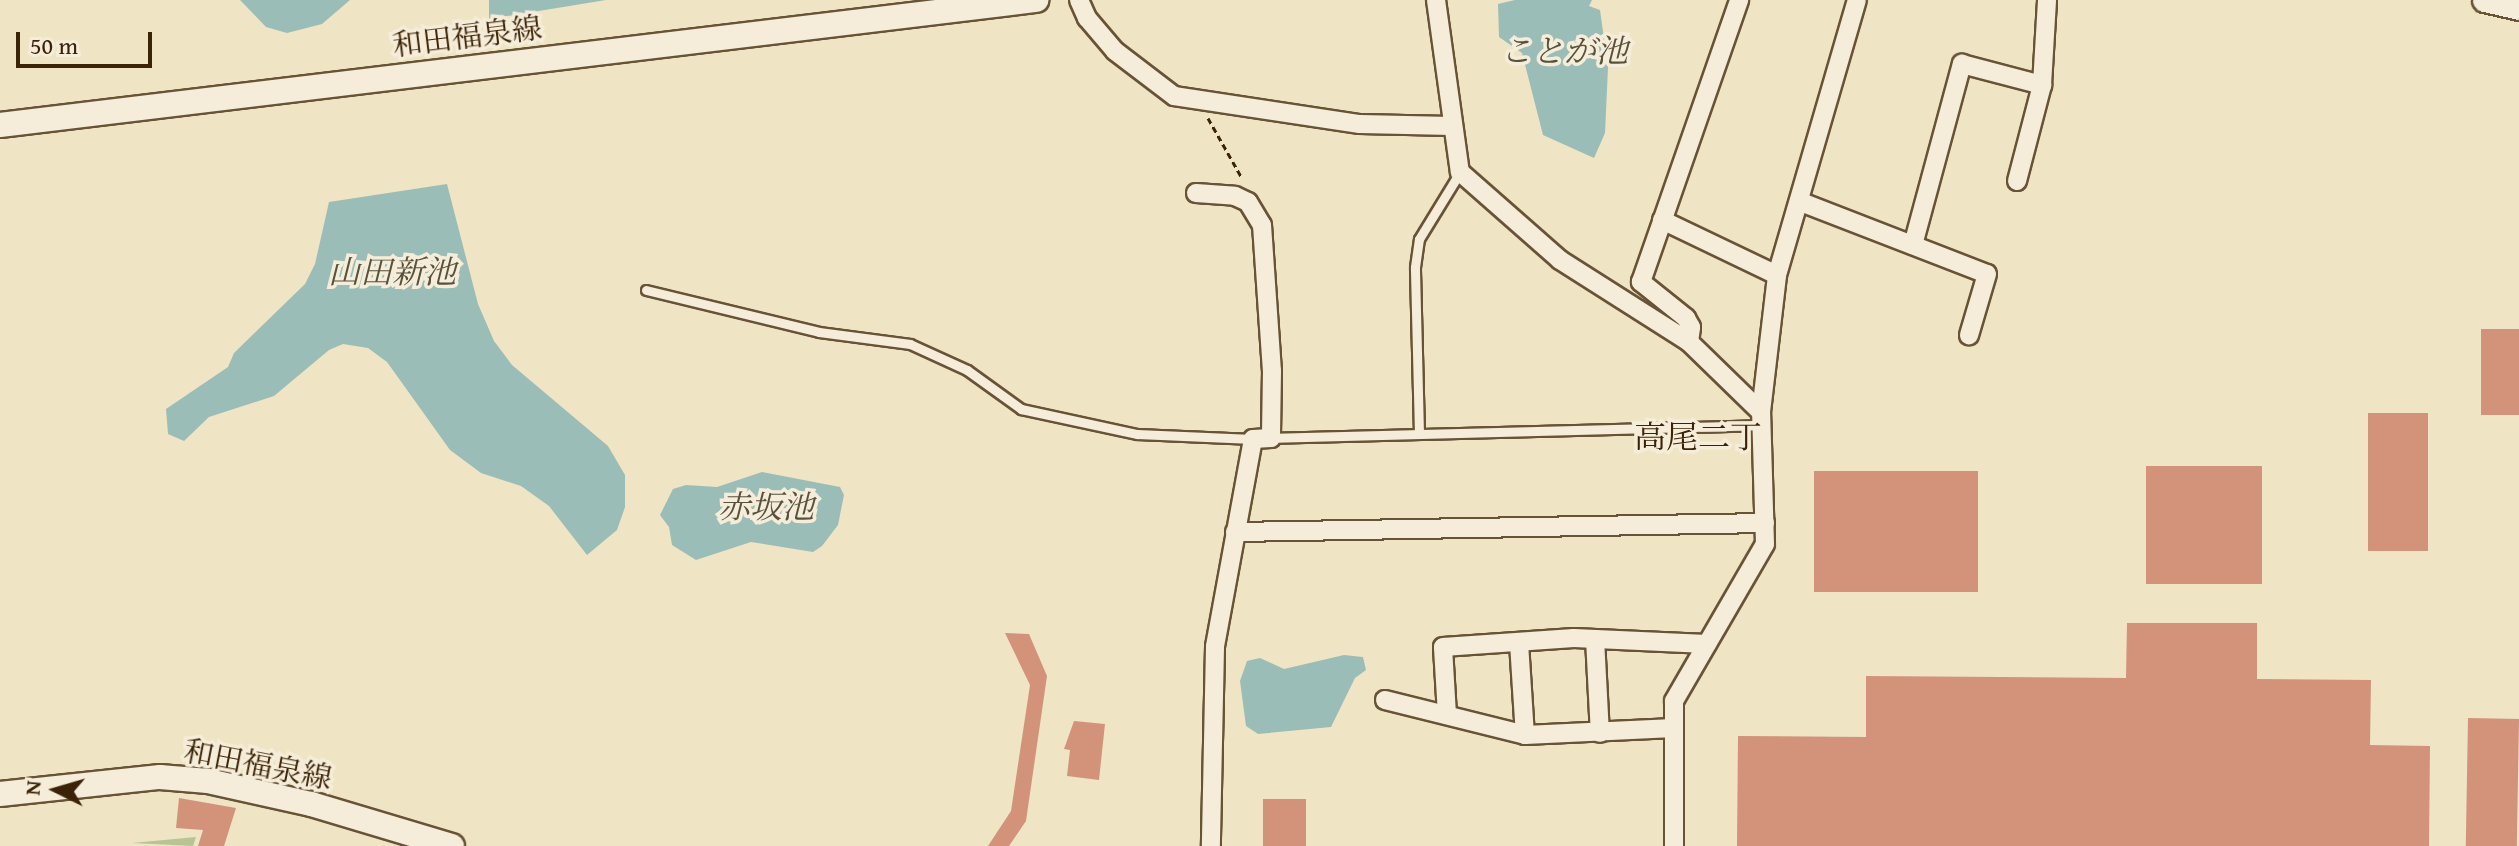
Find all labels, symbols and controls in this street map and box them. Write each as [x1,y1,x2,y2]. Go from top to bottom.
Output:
street label: 和田福泉線 [390,9,544,63]
scale bar [20,16,156,66]
text: 50 m [30,28,78,63]
water label: ことが池 [1500,32,1628,70]
water label: 山田新池 [328,253,456,291]
district label: 高尾二丁 [1634,418,1762,456]
water label: 赤坂池 [718,488,814,526]
street label: 和田福泉線 [181,732,335,796]
north arrow [16,750,96,830]
text: N [16,779,49,797]

